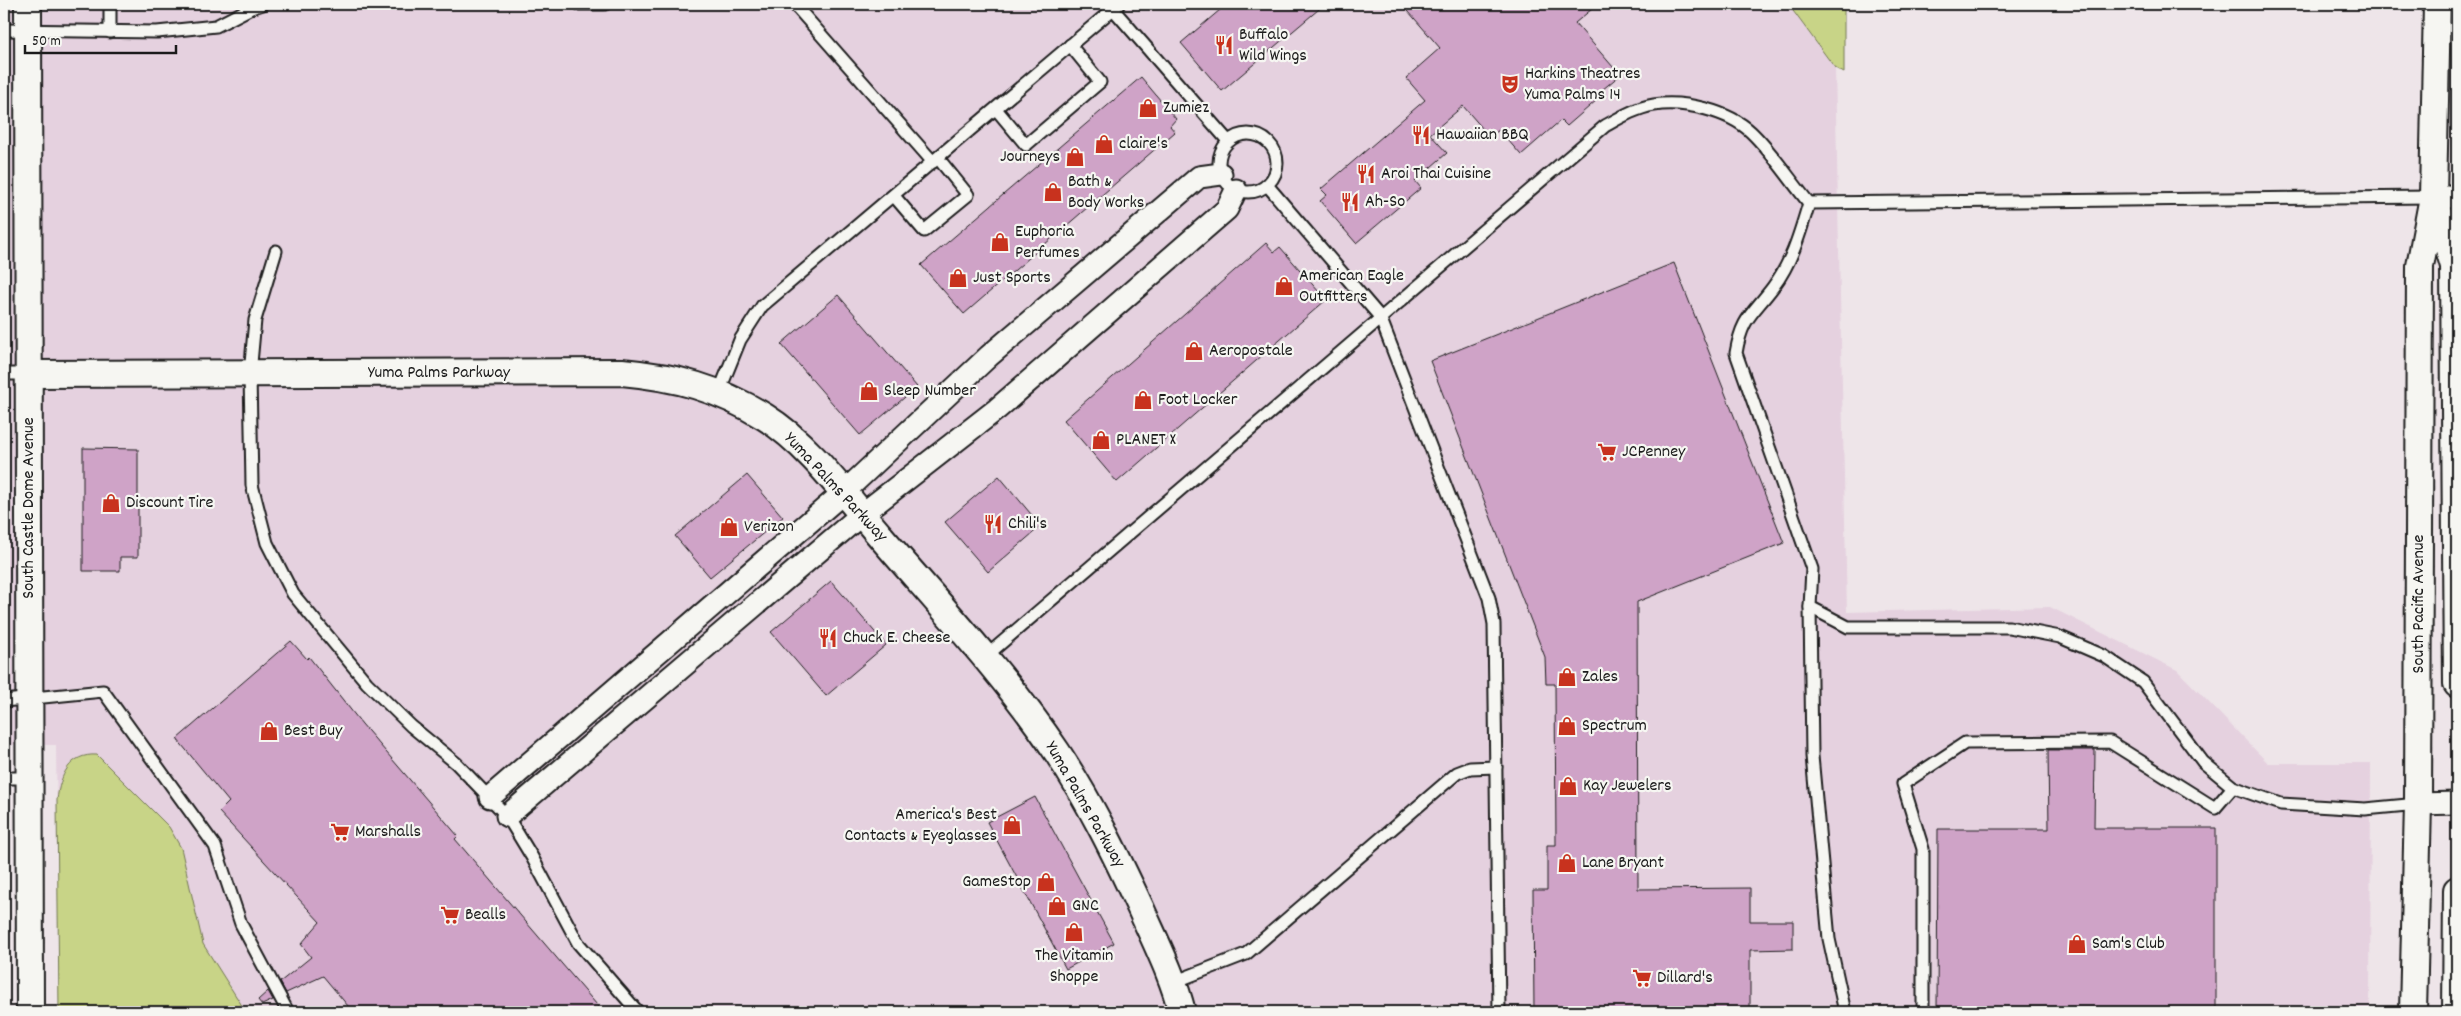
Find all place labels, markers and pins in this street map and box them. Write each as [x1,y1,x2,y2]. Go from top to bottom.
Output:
place label: Buffalo Wild Wings [1239,23,1307,69]
restaurant icon: Buffalo Wild Wings [1213,34,1235,56]
place label: Harkins Theatres Yuma Palms 14 [1525,62,1641,108]
theatre icon: Harkins Theatres Yuma Palms 14 [1499,73,1521,95]
place label: Zumiez [1163,96,1209,121]
shop icon: Zumiez [1137,97,1159,119]
place label: Hawaiian BBQ [1436,123,1529,148]
restaurant icon: Hawaiian BBQ [1410,124,1432,146]
place label: claire's [1119,132,1168,157]
shop icon: claire's [1093,133,1115,155]
place label: Journeys [1000,145,1060,170]
shop icon: Journeys [1064,146,1086,168]
place label: Aroi Thai Cuisine [1381,162,1491,187]
restaurant icon: Aroi Thai Cuisine [1355,163,1377,185]
place label: Bath & Body Works [1068,170,1144,216]
shop icon: Bath & Body Works [1042,181,1064,203]
place label: Ah-So [1365,190,1405,215]
restaurant icon: Ah-So [1339,191,1361,213]
place label: Euphoria Perfumes [1015,220,1080,266]
shop icon: Euphoria Perfumes [989,231,1011,253]
place label: American Eagle Outfitters [1299,264,1404,310]
place label: Just Sports [973,266,1051,291]
shop icon: Just Sports [947,267,969,289]
shop icon: American Eagle Outfitters [1273,275,1295,297]
place label: Aeropostale [1209,339,1293,364]
shop icon: Aeropostale [1183,340,1205,362]
place label: Sleep Number [884,379,976,404]
shop icon: Sleep Number [858,380,880,402]
place label: Foot Locker [1158,388,1238,413]
shop icon: Foot Locker [1132,389,1154,411]
place label: PLANET X [1116,428,1176,453]
shop icon: PLANET X [1090,429,1112,451]
place label: JCPenney [1622,440,1686,465]
supermarket icon: JCPenney [1596,441,1618,463]
place label: Discount Tire [126,491,213,516]
shop icon: Discount Tire [100,492,122,514]
place label: Chili's [1008,512,1047,537]
restaurant icon: Chili's [982,513,1004,535]
place label: Verizon [744,515,794,540]
shop icon: Verizon [718,516,740,538]
place label: Chuck E. Cheese [843,626,950,651]
restaurant icon: Chuck E. Cheese [817,627,839,649]
place label: Zales [1582,665,1618,690]
shop icon: Zales [1556,666,1578,688]
place label: Spectrum [1582,714,1647,739]
shop icon: Spectrum [1556,715,1578,737]
place label: Best Buy [284,719,343,744]
shop icon: Best Buy [258,720,280,742]
place label: Kay Jewelers [1583,774,1672,799]
shop icon: Kay Jewelers [1557,775,1579,797]
place label: America's Best Contacts & Eyeglasses [844,803,997,849]
shop icon: America's Best Contacts & Eyeglasses [1001,814,1023,836]
place label: Marshalls [355,820,421,845]
supermarket icon: Marshalls [329,821,351,843]
place label: Lane Bryant [1582,851,1664,876]
shop icon: Lane Bryant [1556,852,1578,874]
place label: GameStop [962,870,1031,895]
shop icon: GameStop [1035,871,1057,893]
place label: GNC [1072,894,1099,919]
shop icon: GNC [1046,895,1068,917]
place label: Bealls [465,903,506,928]
supermarket icon: Bealls [439,904,461,926]
shop icon: The Vitamin Shoppe [1063,921,1085,943]
place label: Sam's Club [2092,932,2165,957]
shop icon: Sam's Club [2066,933,2088,955]
place label: The Vitamin Shoppe [1035,944,1113,990]
place label: Dillard's [1657,966,1713,991]
supermarket icon: Dillard's [1631,967,1653,989]

